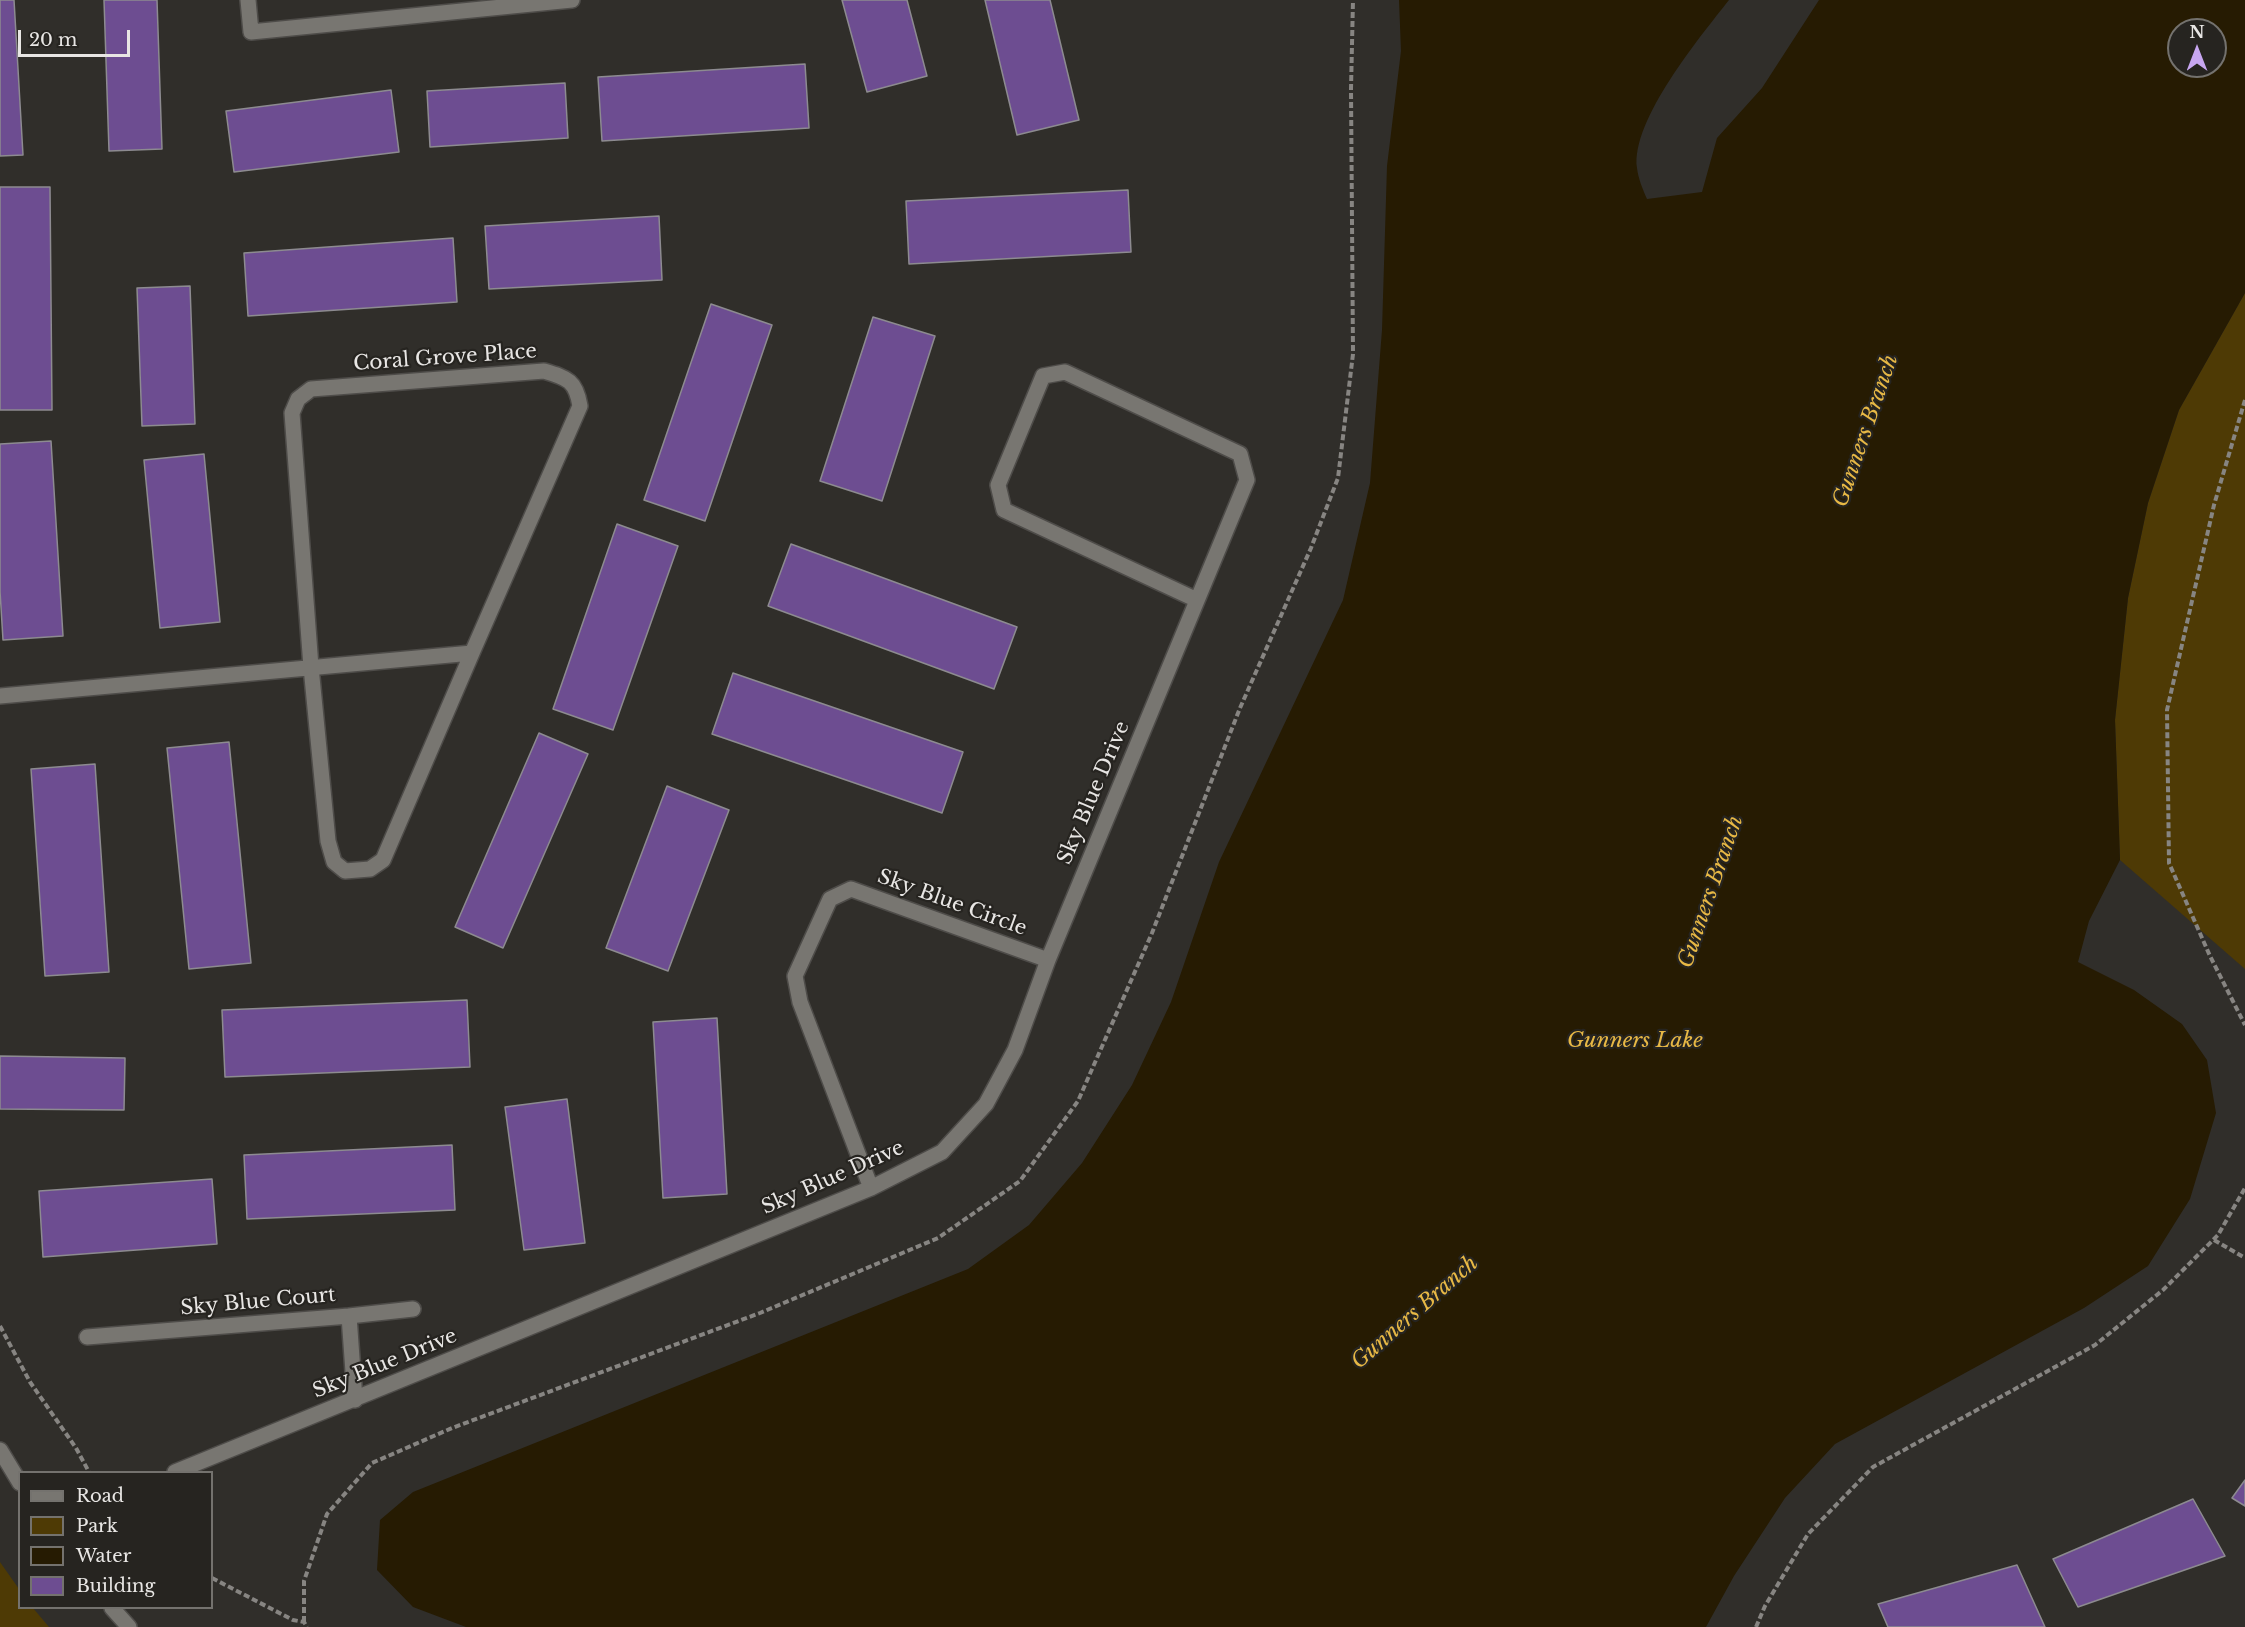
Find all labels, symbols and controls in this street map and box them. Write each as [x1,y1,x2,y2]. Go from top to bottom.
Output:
scale bar [21,18,134,56]
north arrow [2167,18,2227,78]
text: N [2189,22,2205,42]
text: 20 m [29,29,77,51]
street label: Coral Grove Place [352,340,538,376]
water label: Gunners Branch [1828,351,1904,511]
street label: Sky Blue Drive [1053,718,1135,868]
water label: Gunners Branch [1673,812,1749,972]
street label: Sky Blue Circle [874,865,1030,941]
water label: Gunners Lake [1567,1028,1703,1054]
street label: Sky Blue Drive [758,1136,908,1220]
water label: Gunners Branch [1347,1251,1483,1375]
street label: Sky Blue Court [179,1283,337,1321]
street label: Sky Blue Drive [309,1324,461,1404]
legend [18,1471,213,1609]
text: Road [76,1485,124,1507]
text: Park [76,1515,118,1537]
text: Water [76,1545,131,1567]
text: Building [76,1575,155,1597]

